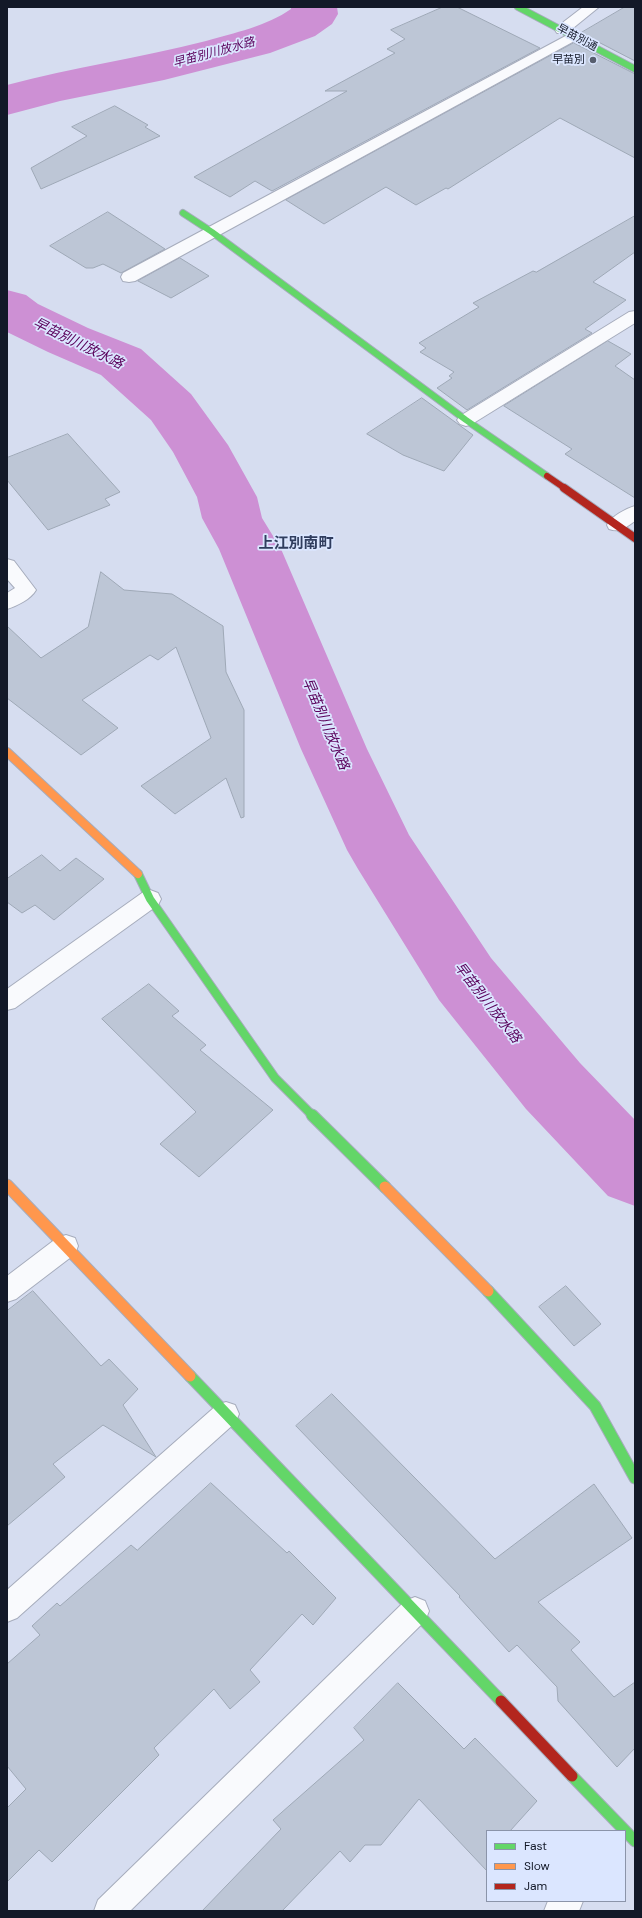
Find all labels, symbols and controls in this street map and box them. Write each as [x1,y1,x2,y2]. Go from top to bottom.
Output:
street label: 早苗別通 [554,22,600,54]
water label: 早苗別川放水路 [172,35,256,71]
place label: 早苗別 [552,53,585,67]
marker: 早苗別 [588,55,598,65]
water label: 早苗別川放水路 [30,315,126,373]
district label: 上江別南町 [259,535,333,553]
water label: 早苗別川放水路 [298,676,352,772]
water label: 早苗別川放水路 [450,959,524,1047]
legend [486,1830,626,1902]
text: Fast [524,1838,547,1854]
text: Slow [524,1858,550,1874]
text: Jam [524,1878,547,1894]

